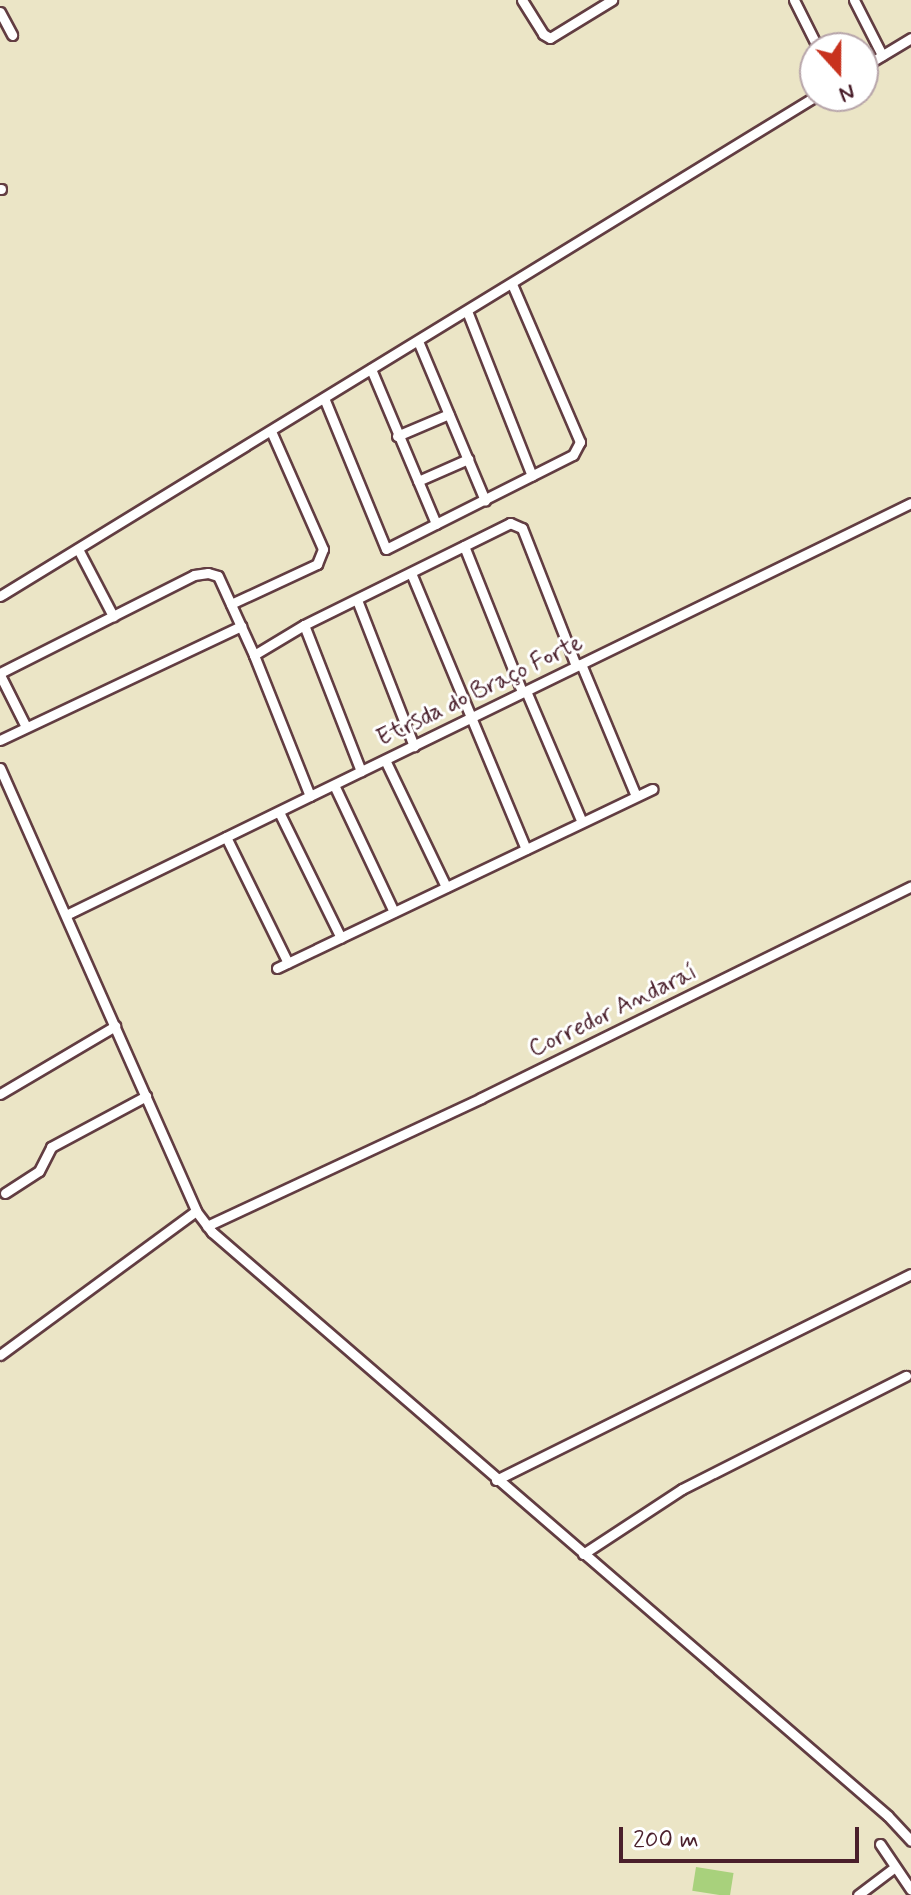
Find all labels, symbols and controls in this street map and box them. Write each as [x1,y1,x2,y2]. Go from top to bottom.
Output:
north arrow [799,32,879,112]
text: N [835,77,859,108]
street label: Etrsda do Braço Forte [373,629,587,753]
street label: Corredor Andaraí [526,959,700,1063]
scale bar [623,1811,863,1861]
text: 200 m [633,1825,699,1856]

